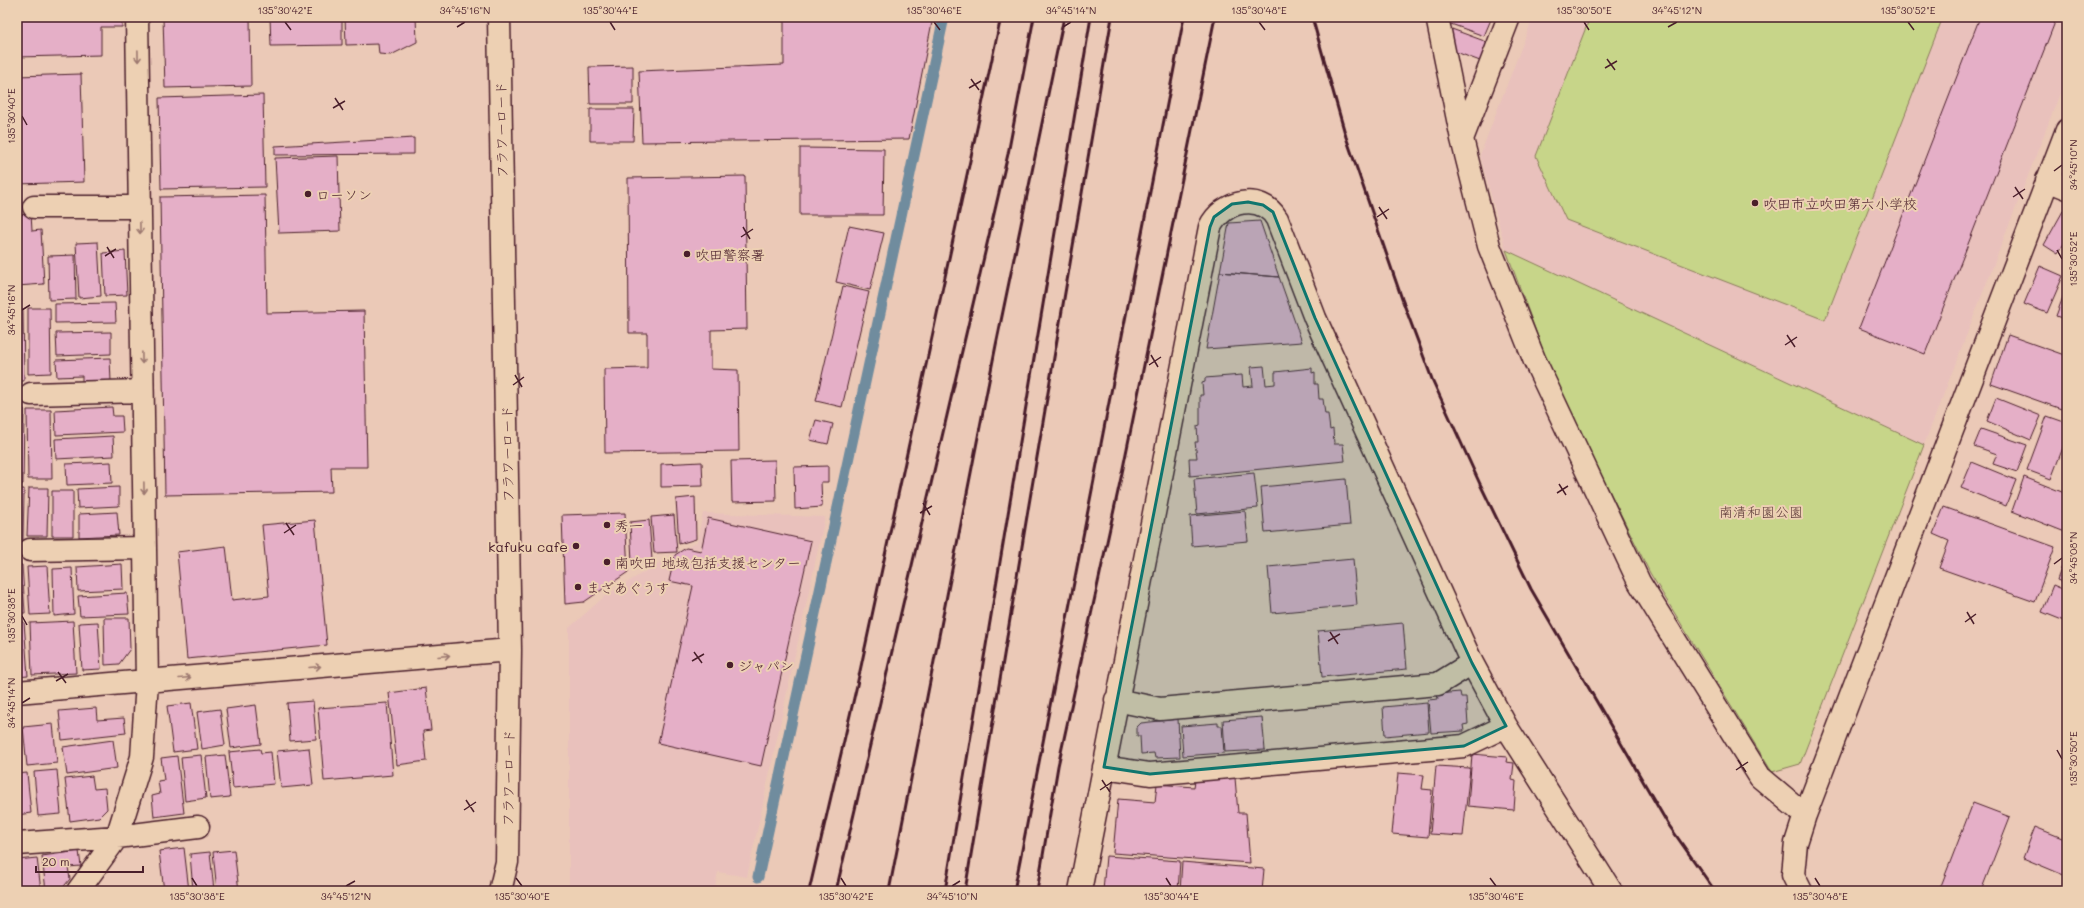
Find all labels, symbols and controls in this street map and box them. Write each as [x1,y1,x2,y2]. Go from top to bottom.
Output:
text: 135°30'42"E [258,3,313,17]
text: 34°45'16"N [440,3,490,17]
text: 135°30'44"E [582,3,638,17]
text: 135°30'46"E [906,3,962,17]
text: 34°45'14"N [1046,3,1096,17]
text: 135°30'48"E [1231,3,1287,17]
text: 135°30'50"E [1556,3,1612,17]
text: 34°45'12"N [1652,3,1702,17]
text: 135°30'52"E [1881,3,1936,17]
one-way arrow [134,49,141,62]
street label: フラワーロード [491,81,511,179]
text: 135°30'40"E [4,88,18,144]
text: 34°45'10"N [2066,139,2080,191]
place label: ローソン [316,185,372,204]
marker: ローソン [303,189,313,199]
place label: 吹田市立吹田第六小学校 [1763,194,1917,213]
marker: 吹田市立吹田第六小学校 [1750,198,1760,208]
one-way arrow [136,221,144,234]
text: 135°30'52"E [2066,231,2080,286]
place label: 吹田警察署 [695,245,765,264]
marker: 吹田警察署 [682,249,692,259]
text: 34°45'16"N [4,285,18,335]
one-way arrow [138,351,146,364]
street label: フラワーロード [497,405,517,503]
one-way arrow [140,481,147,494]
park label: 南清和園公園 [1719,502,1803,521]
place label: 秀一 [615,516,643,535]
marker: 秀一 [602,520,612,530]
text: 34°45'08"N [2066,532,2080,584]
place label: kafuku cafe [488,537,568,556]
marker: kafuku cafe [571,541,581,551]
place label: 南吹田 地域包括支援センター [615,553,801,572]
marker: 南吹田 地域包括支援センター [602,557,612,567]
place label: まざあぐうす [586,578,670,597]
marker: まざあぐうす [573,582,583,592]
text: 135°30'38"E [4,588,18,644]
one-way arrow [438,653,451,660]
place label: ジャパン [738,656,794,675]
marker: ジャパン [725,660,735,670]
one-way arrow [308,664,321,671]
one-way arrow [178,675,191,682]
text: 34°45'14"N [4,678,18,728]
street label: フラワーロード [498,729,518,827]
text: 135°30'50"E [2066,731,2080,787]
scale bar [36,848,143,874]
text: 20 m [42,853,70,869]
text: 135°30'38"E [169,889,225,903]
text: 34°45'12"N [321,889,371,903]
text: 135°30'40"E [494,889,550,903]
text: 135°30'42"E [819,889,874,903]
text: 34°45'10"N [926,889,978,903]
text: 135°30'44"E [1143,889,1199,903]
text: 135°30'46"E [1468,889,1524,903]
text: 135°30'48"E [1792,889,1848,903]

